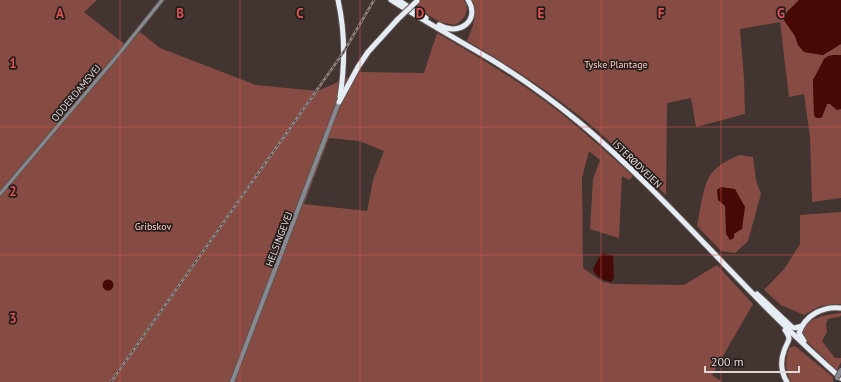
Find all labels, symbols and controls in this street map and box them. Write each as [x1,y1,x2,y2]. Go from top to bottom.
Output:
text: A [56,5,64,22]
text: B [176,5,184,22]
text: C [296,5,304,22]
text: D [416,5,424,22]
text: E [538,5,545,22]
text: F [658,5,665,22]
text: G [777,5,785,22]
text: 1 [9,55,17,72]
park label: Tyske Plantage [584,58,648,71]
street label: ODDERDAMSVEJ [48,62,104,124]
street label: ISTERØDVEJEN [610,137,664,191]
text: 2 [9,183,17,200]
street label: HELSINGEVEJ [263,210,295,268]
park label: Gribskov [135,220,171,233]
text: 3 [9,310,17,327]
scale bar [705,348,799,374]
text: 200 m [711,354,744,369]

